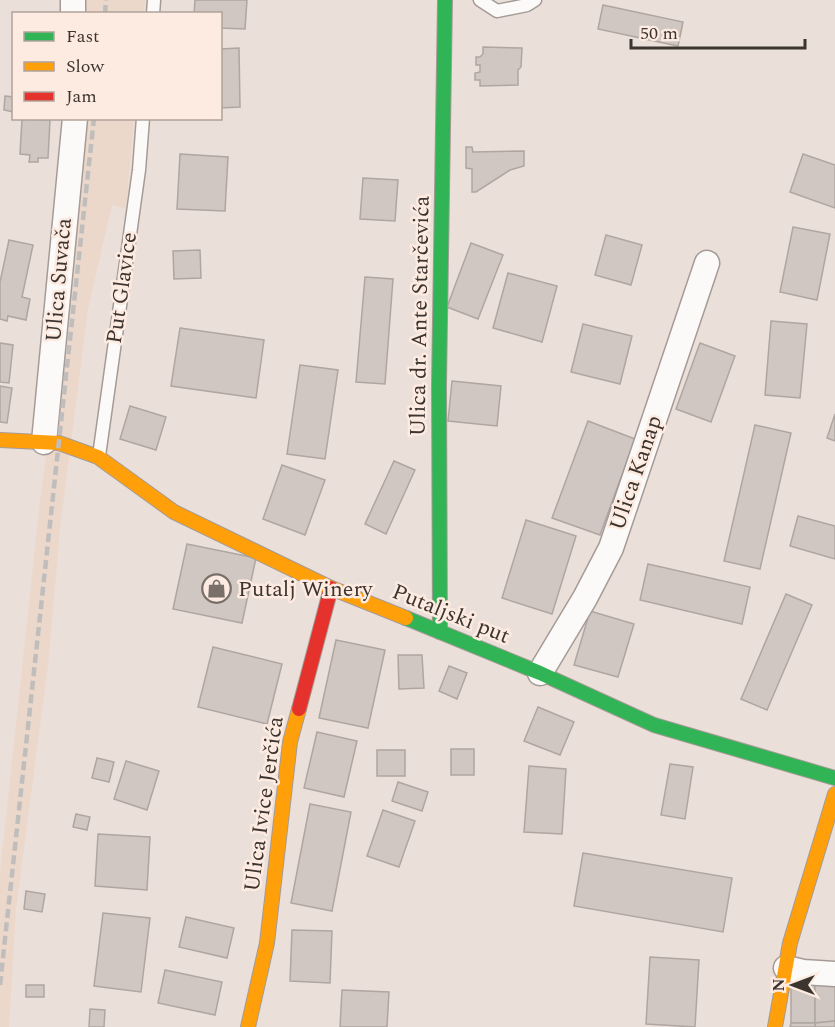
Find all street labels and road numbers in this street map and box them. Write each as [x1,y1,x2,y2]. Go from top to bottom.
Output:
street label: Ulica dr. Ante Starčevića [401,195,439,437]
street label: Ulica Suvača [37,216,81,343]
street label: Put Glavice [98,230,146,346]
street label: Ulica Kanap [601,411,671,535]
street label: Putaljski put [387,575,515,653]
street label: Ulica Ivice Jerčića [235,714,293,894]

